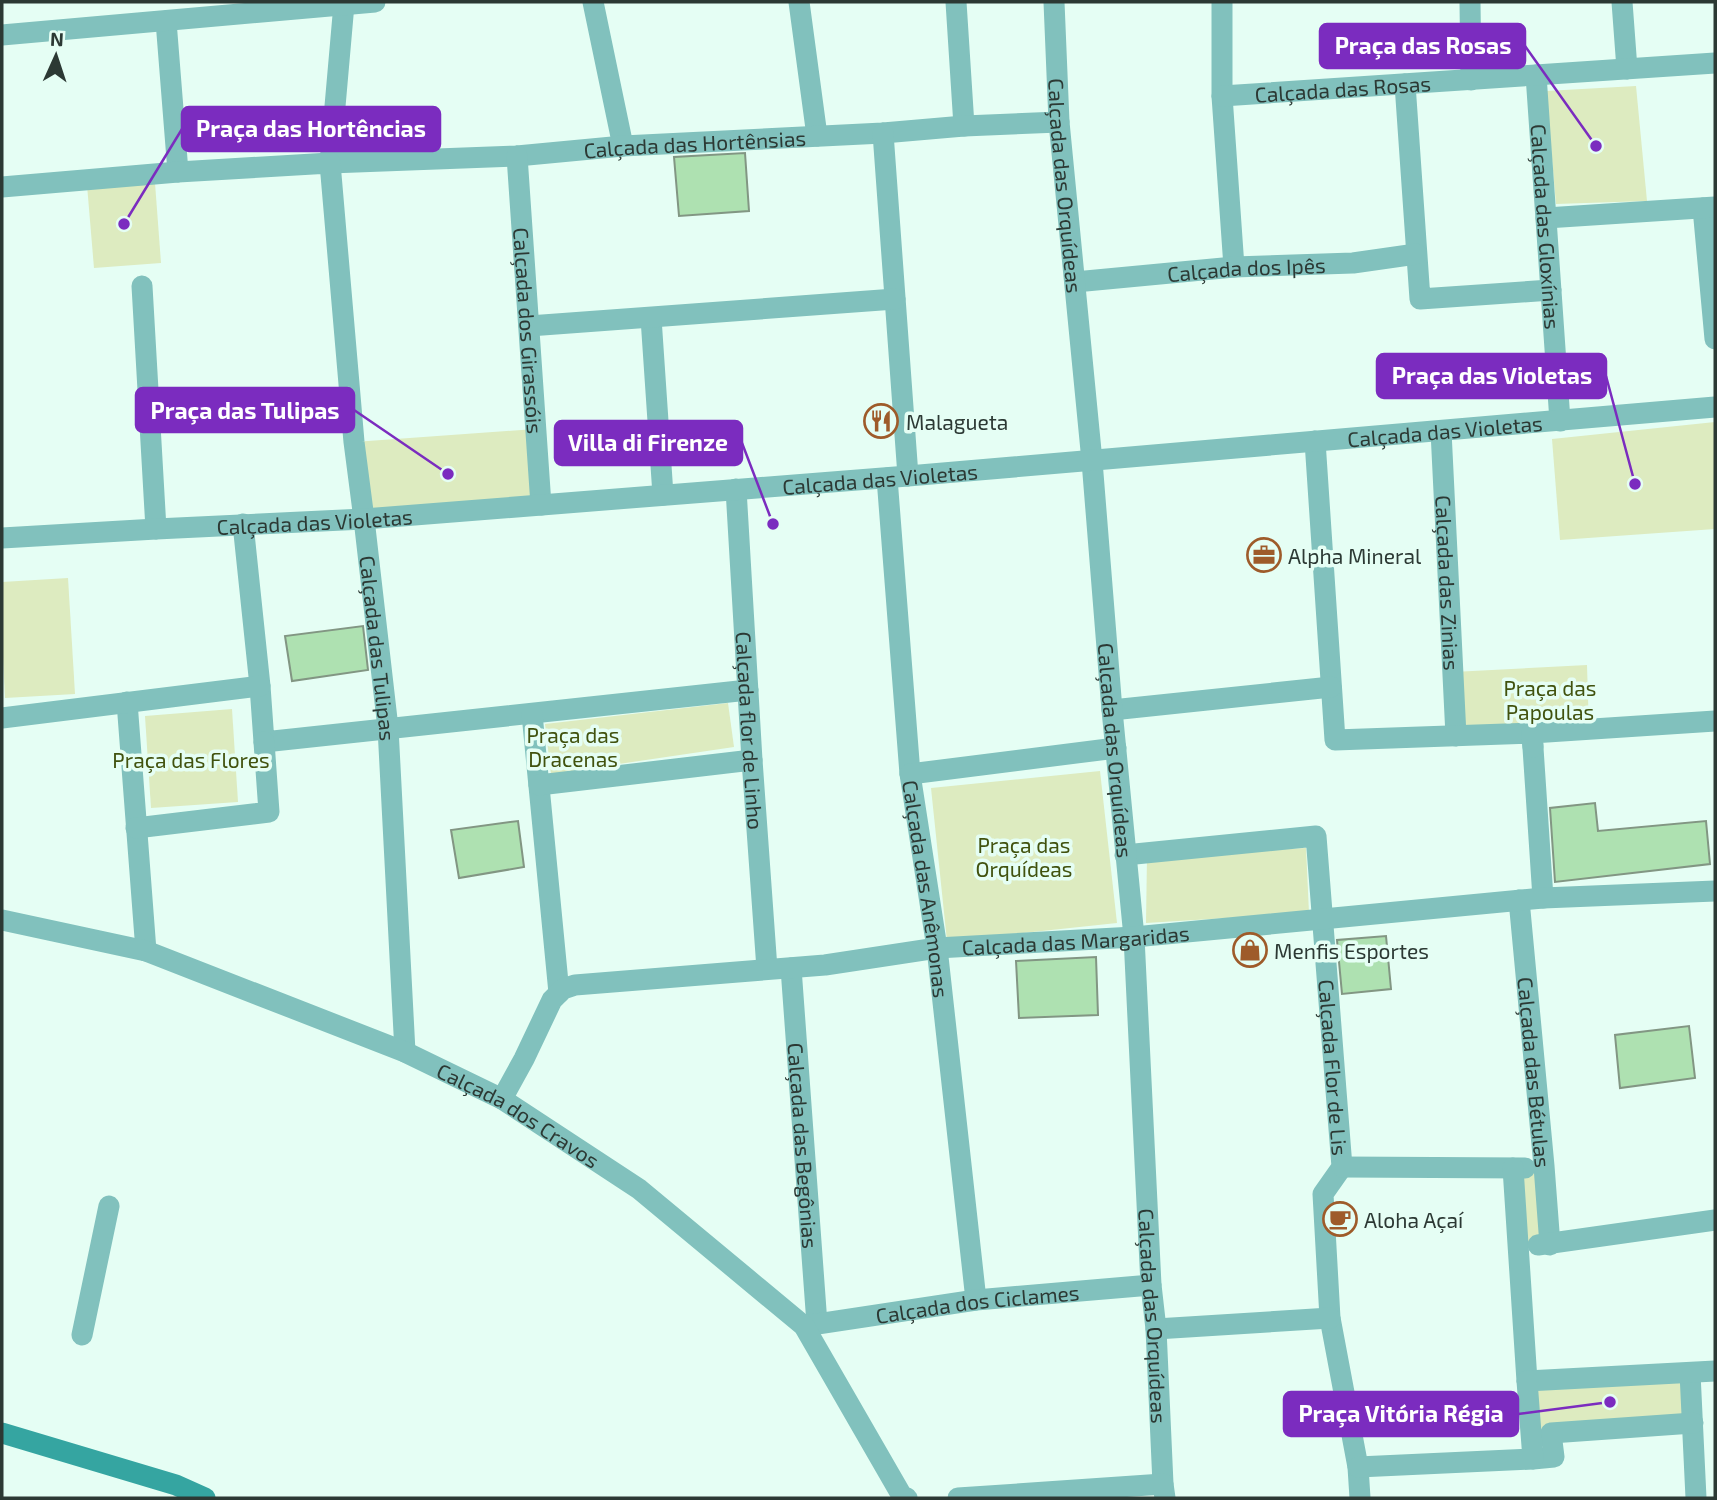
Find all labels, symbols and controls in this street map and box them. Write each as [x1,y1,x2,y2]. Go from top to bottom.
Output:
north arrow [21,21,91,91]
callout: Praça das Rosas [1320,24,1525,68]
text: N [49,27,64,50]
text: Praça das Rosas [1335,31,1511,60]
street label: Calçada das Rosas [1254,70,1432,106]
street label: Calçada das Orquídeas [1044,78,1088,294]
callout: Praça das Hortências [182,107,440,151]
text: Praça das Hortências [196,114,426,143]
street label: Calçada das Gloxínias [1527,123,1566,330]
street label: Calçada das Hortênsias [582,124,807,162]
street label: Calçada dos Girassóis [509,227,549,435]
street label: Calçada dos Ipês [1166,251,1326,286]
callout: Praça das Violetas [1377,354,1606,398]
text: Praça das Violetas [1392,361,1592,390]
callout: Praça das Tulipas [136,388,354,432]
text: Praça das Tulipas [150,396,340,425]
restaurant icon: Malagueta [862,402,900,440]
place label: Malagueta [906,409,1008,434]
street label: Calçada das Violetas [1346,409,1544,451]
callout: Villa di Firenze [555,421,742,465]
text: Villa di Firenze [568,428,728,456]
street label: Calçada das Violetas [781,458,979,498]
street label: Calçada das Zinias [1431,495,1465,671]
street label: Calçada das Violetas [216,503,413,539]
office icon: Alpha Mineral [1245,536,1283,574]
place label: Alpha Mineral [1288,543,1422,568]
street label: Calçada das Tulipas [356,554,401,742]
street label: Calçada flor de Linho [732,631,769,831]
street label: Calçada das Orquídeas [1094,642,1139,859]
park label: Praça das Papoulas [1503,675,1597,724]
park label: Praça das Dracenas [526,722,620,771]
park label: Praça das Flores [112,747,270,774]
street label: Calçada das Anêmonas [899,778,955,999]
park label: Praça das Orquídeas [976,832,1072,881]
street label: Calçada das Margaridas [961,919,1190,959]
shop icon: Menfis Esportes [1231,931,1269,969]
place label: Menfis Esportes [1274,938,1429,963]
street label: Calçada das Bétulas [1514,976,1557,1169]
street label: Calçada Flor de Lis [1315,978,1354,1156]
street label: Calçada das Begônias [784,1042,824,1249]
street label: Calçada dos Cravos [433,1057,604,1172]
cafe icon: Aloha Açaí [1321,1200,1359,1238]
place label: Aloha Açaí [1364,1207,1464,1234]
street label: Calçada das Orquídeas [1134,1208,1173,1424]
street label: Calçada dos Ciclames [874,1279,1080,1328]
callout: Praça Vitória Régia [1284,1392,1518,1436]
text: Praça Vitória Régia [1298,1399,1504,1428]

